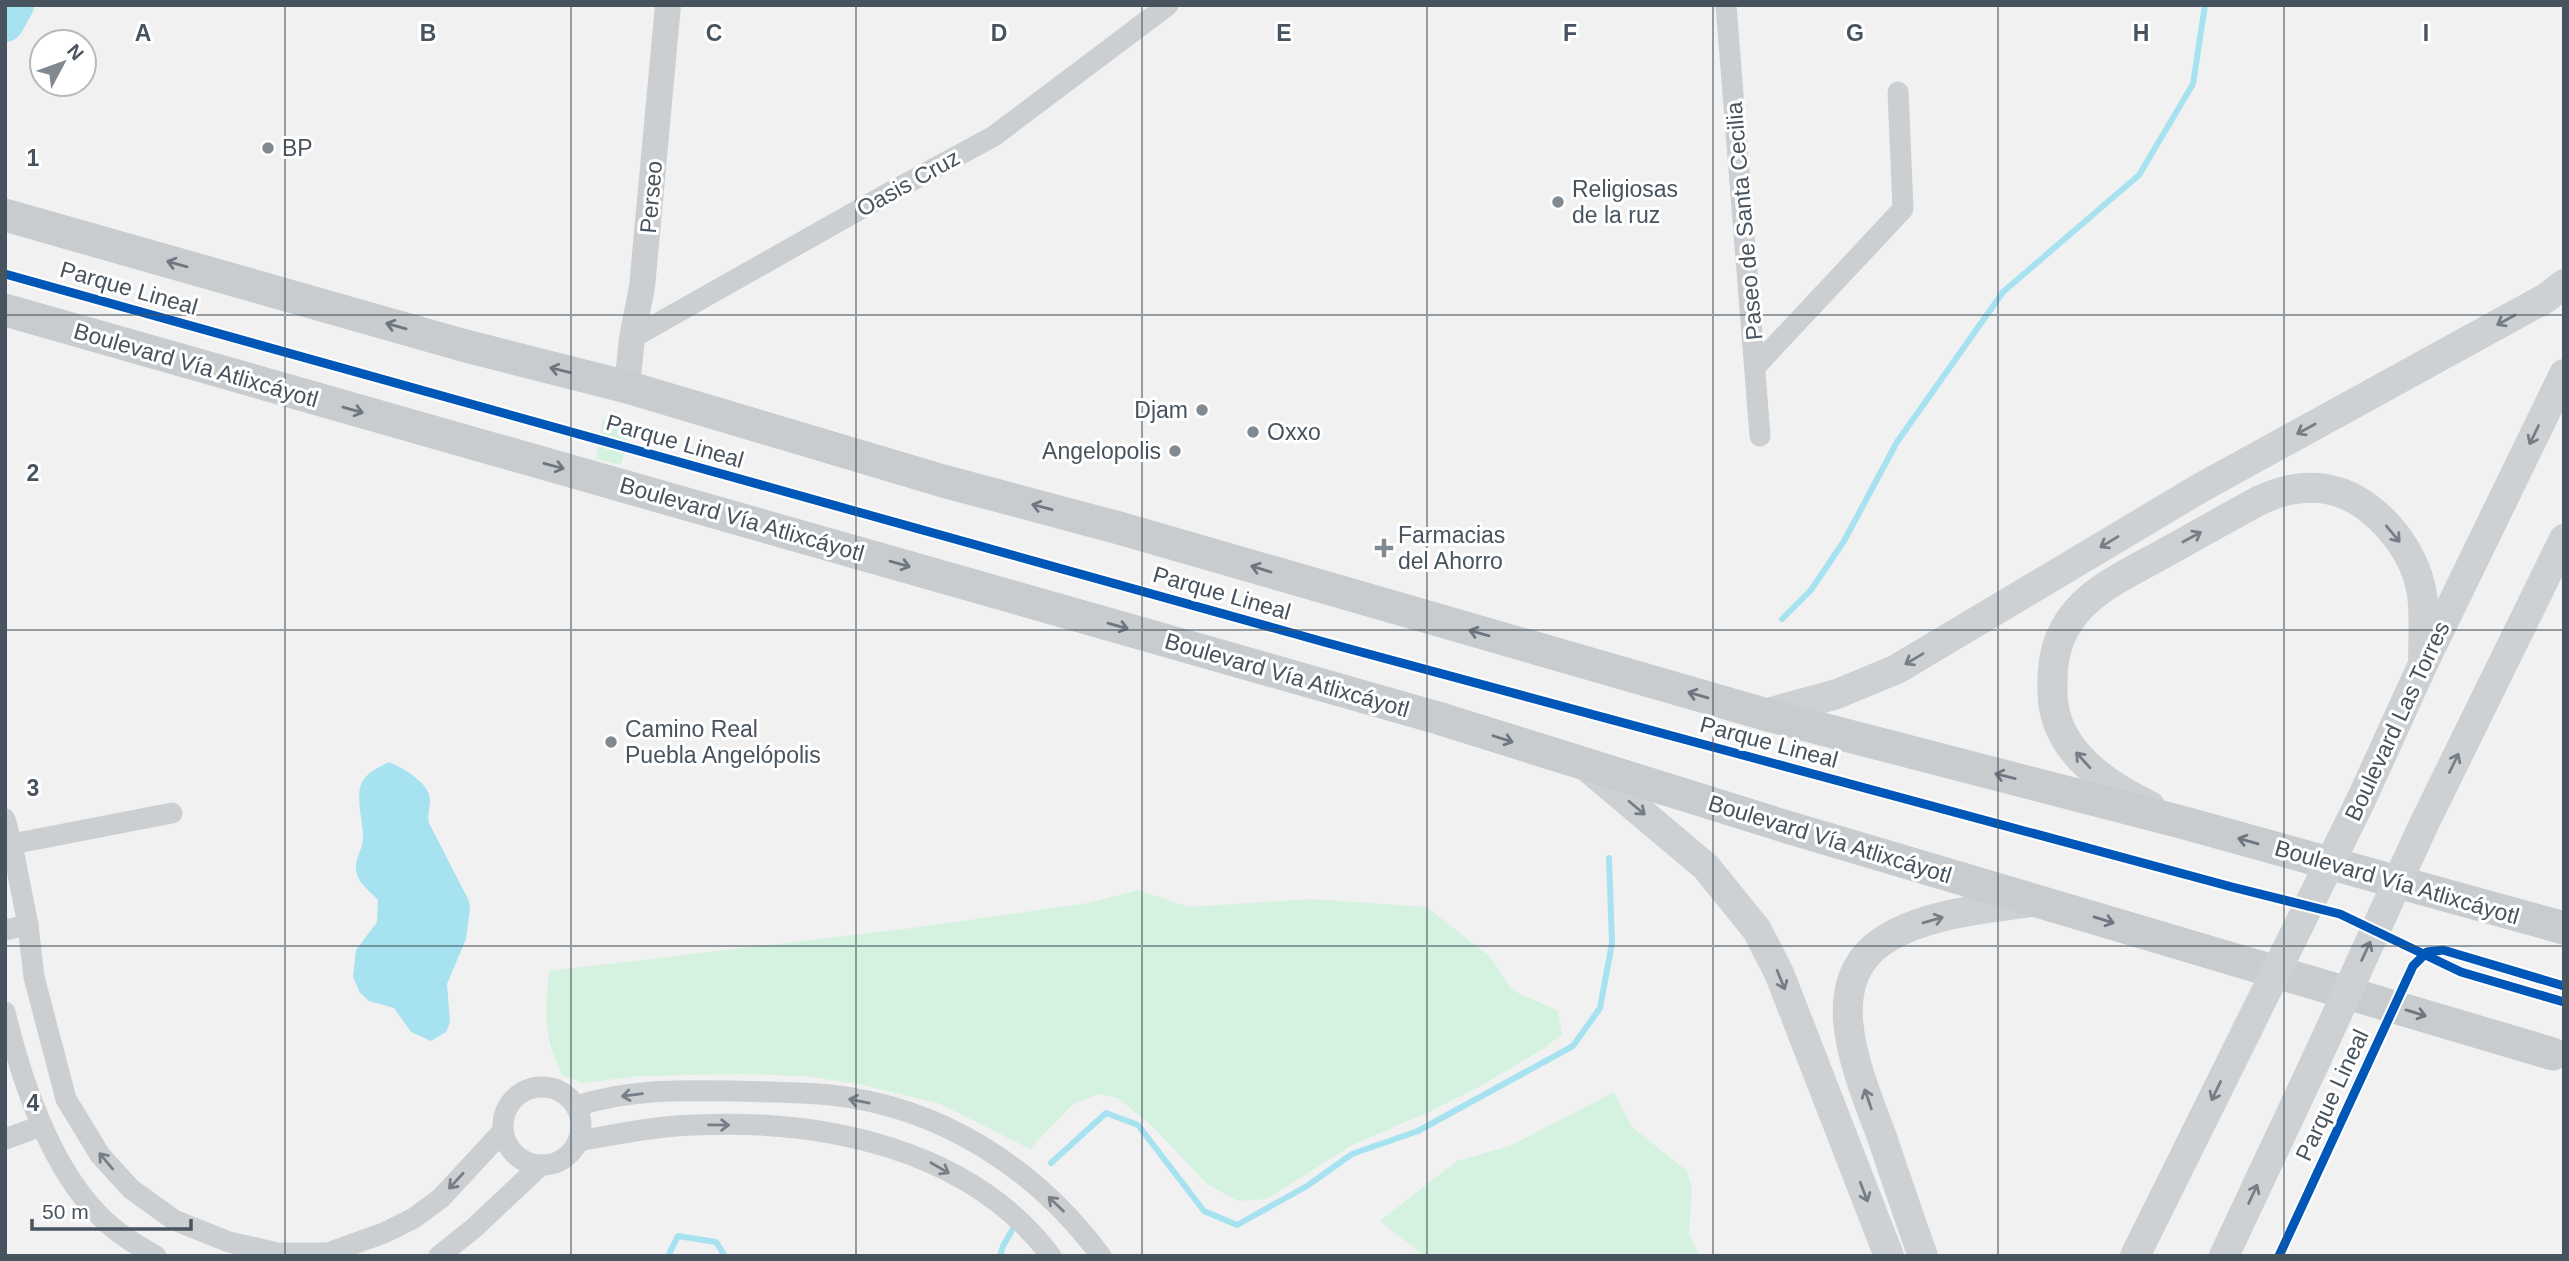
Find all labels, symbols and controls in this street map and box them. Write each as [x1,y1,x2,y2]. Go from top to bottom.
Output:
text: A [135,20,151,46]
text: B [420,20,436,46]
text: C [706,20,722,46]
text: D [991,20,1007,46]
text: E [1276,20,1292,46]
text: F [1563,20,1577,46]
text: G [1846,20,1864,46]
text: H [2133,20,2149,46]
text: I [2423,20,2429,46]
north arrow [28,28,98,98]
text: N [63,40,88,64]
street label: Paseo de Santa Cecilia [1721,101,1767,341]
place label: BP [282,135,313,161]
marker: BP [260,140,276,156]
street label: Oasis Cruz [852,144,964,222]
text: 1 [27,145,40,171]
street label: Perseo [635,160,667,234]
place label: Religiosas de la ruz [1572,176,1678,228]
marker: Religiosas de la ruz [1550,194,1566,210]
street label: Parque Lineal [57,256,201,320]
one-way arrow [167,256,189,269]
one-way arrow [2496,314,2517,327]
street label: Boulevard Vía Atlixcáyotl [71,318,321,412]
one-way arrow [385,319,407,332]
one-way arrow [550,363,572,376]
place label: Djam [1134,397,1188,423]
marker: Djam [1194,402,1210,418]
one-way arrow [342,405,364,418]
street label: Parque Lineal [603,409,747,473]
place label: Oxxo [1267,419,1321,445]
one-way arrow [2297,423,2317,437]
marker: Oxxo [1245,424,1261,440]
one-way arrow [2527,424,2540,445]
place label: Angelopolis [1042,438,1161,464]
marker: Angelopolis [1167,443,1183,459]
text: 2 [27,460,39,486]
one-way arrow [542,460,565,473]
street label: Boulevard Vía Atlixcáyotl [617,472,867,566]
one-way arrow [1031,500,1054,513]
place label: Farmacias del Ahorro [1398,522,1505,574]
one-way arrow [2384,525,2400,543]
one-way arrow [2182,530,2202,544]
one-way arrow [2099,536,2119,550]
marker: Farmacias del Ahorro [1376,540,1392,556]
one-way arrow [888,558,910,571]
street label: Parque Lineal [1150,561,1294,625]
one-way arrow [1250,561,1272,574]
street label: Boulevard Las Torres [2339,617,2455,825]
one-way arrow [1107,621,1129,634]
one-way arrow [1468,626,1490,639]
street label: Boulevard Vía Atlixcáyotl [1162,628,1412,722]
one-way arrow [1904,652,1924,666]
one-way arrow [1687,688,1709,701]
street label: Parque Lineal [1697,711,1841,773]
place label: Camino Real Puebla Angelópolis [625,716,821,768]
one-way arrow [1492,733,1514,746]
marker: Camino Real Puebla Angelópolis [603,734,619,750]
one-way arrow [2075,751,2091,769]
one-way arrow [2448,753,2462,774]
one-way arrow [1994,769,2016,782]
text: 3 [27,775,39,801]
street label: Boulevard Vía Atlixcáyotl [1705,790,1955,888]
one-way arrow [1628,800,1646,816]
one-way arrow [2237,833,2259,846]
street label: Boulevard Vía Atlixcáyotl [2272,835,2522,929]
one-way arrow [1922,913,1944,926]
one-way arrow [2093,915,2115,928]
one-way arrow [2359,941,2373,962]
one-way arrow [1776,969,1789,990]
one-way arrow [2405,1007,2427,1020]
street label: Parque Lineal [2290,1025,2374,1165]
one-way arrow [2209,1080,2223,1101]
one-way arrow [621,1088,644,1101]
one-way arrow [1861,1088,1873,1110]
text: 4 [27,1090,40,1116]
one-way arrow [848,1093,871,1107]
one-way arrow [708,1118,731,1132]
one-way arrow [98,1153,114,1171]
one-way arrow [930,1161,950,1175]
one-way arrow [448,1172,465,1189]
one-way arrow [1858,1181,1871,1203]
one-way arrow [2247,1184,2260,1205]
scale bar [32,1188,191,1232]
one-way arrow [1048,1196,1065,1213]
text: 50 m [42,1200,89,1223]

